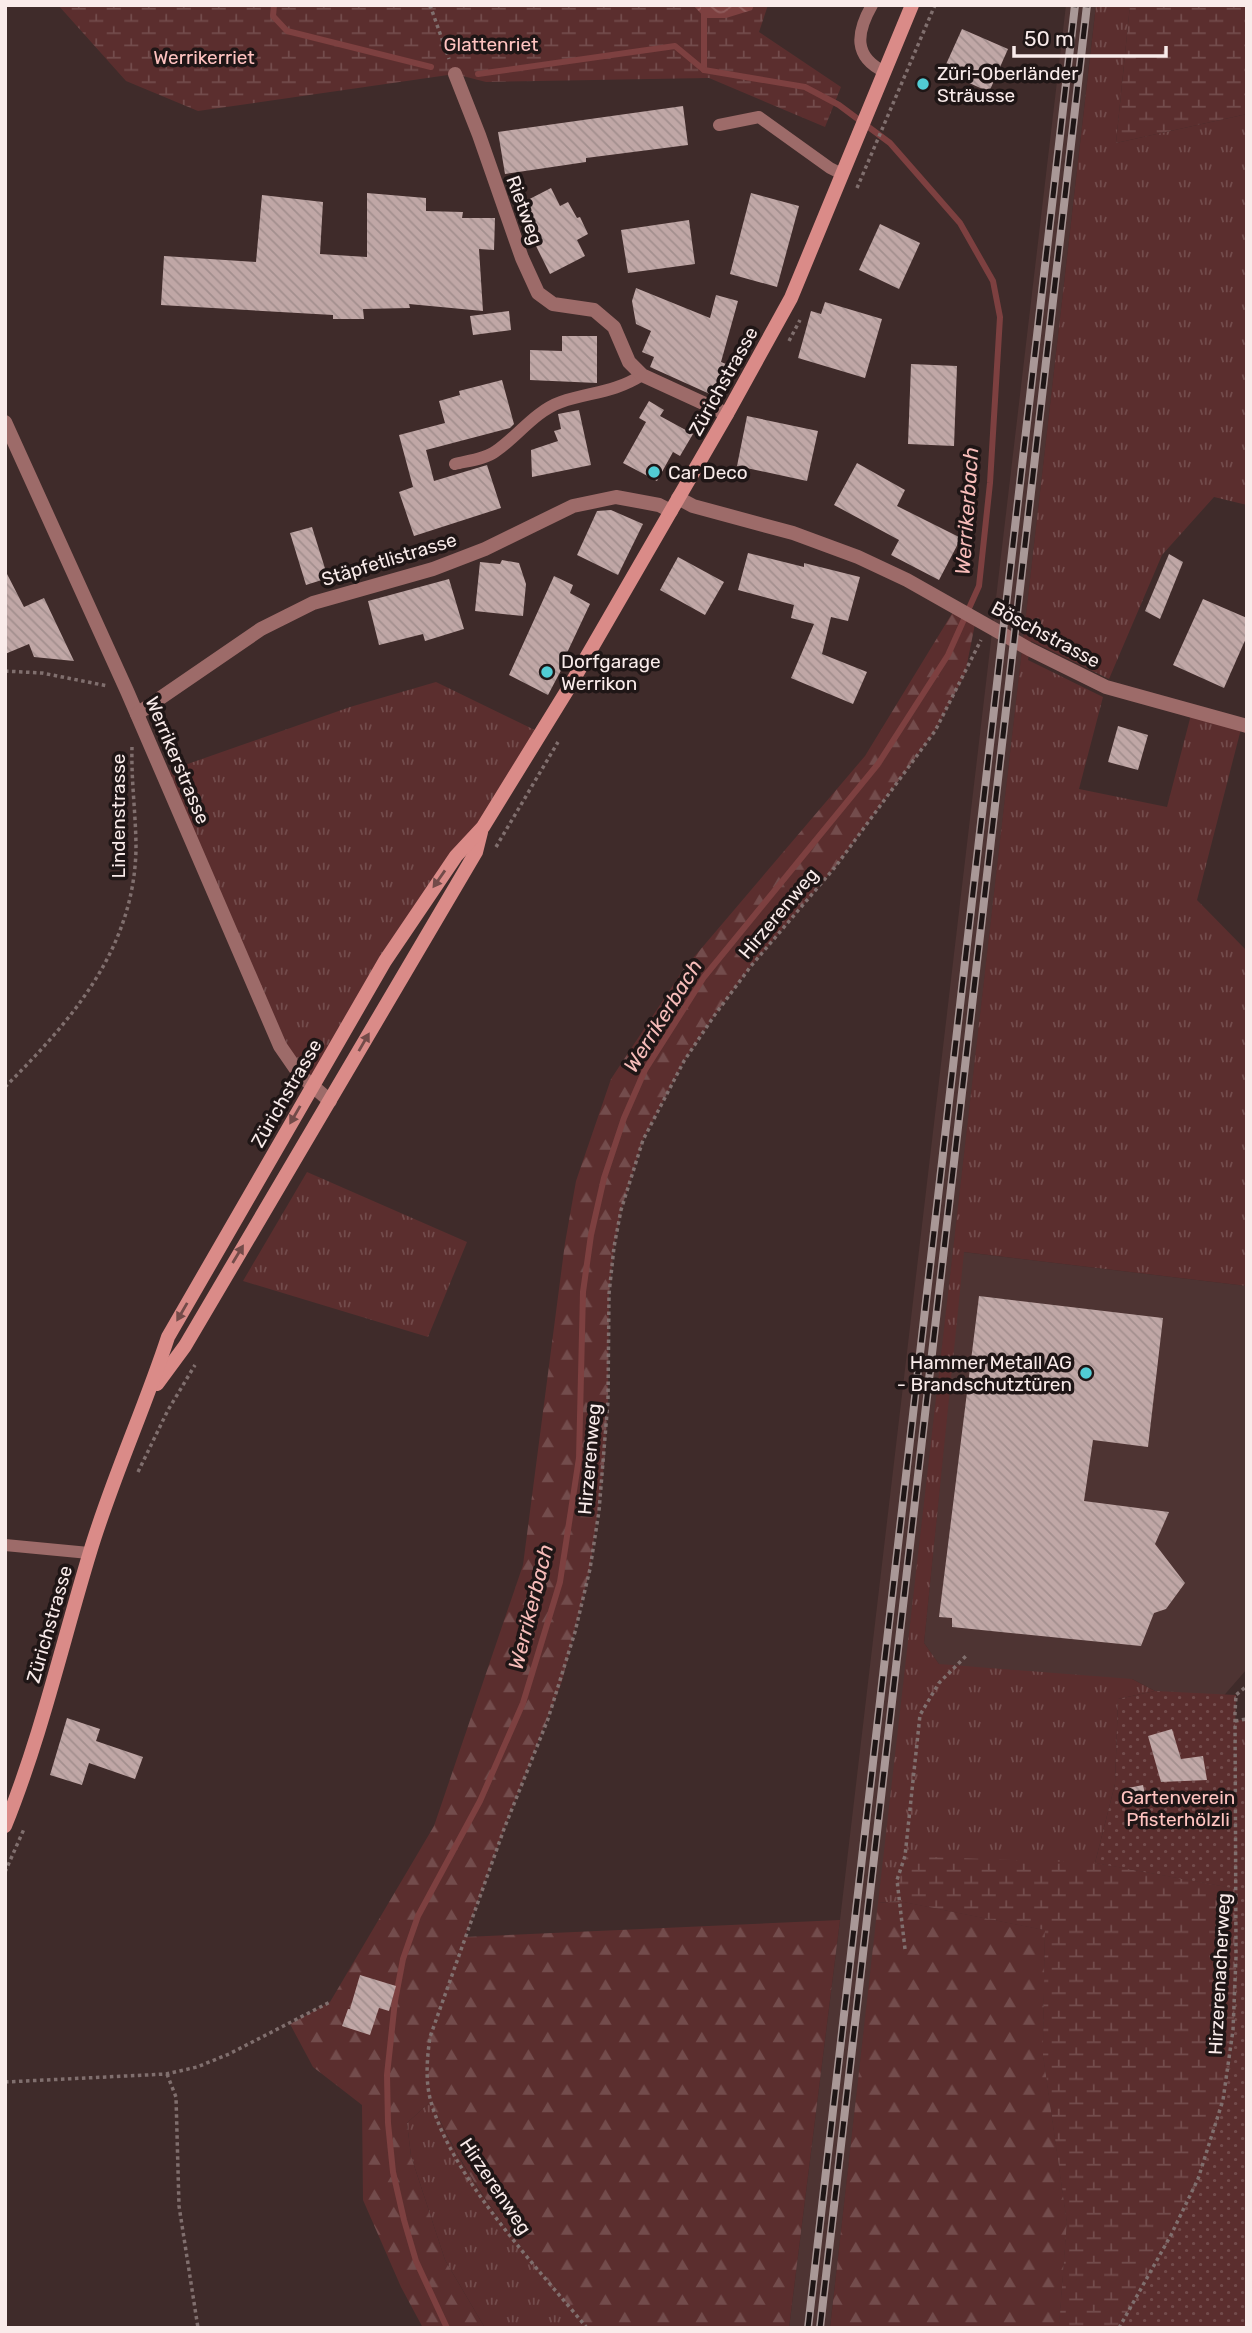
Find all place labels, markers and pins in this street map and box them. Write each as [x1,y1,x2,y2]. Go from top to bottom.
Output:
place label: Züri-Oberländer Sträusse [937,62,1079,107]
marker: Züri-Oberländer Sträusse [915,76,931,92]
place label: Car Deco [668,461,748,484]
marker: Car Deco [646,464,662,480]
place label: Dorfgarage Werrikon [561,650,661,695]
marker: Dorfgarage Werrikon [539,664,555,680]
place label: Hammer Metall AG - Brandschutztüren [897,1351,1072,1396]
marker: Hammer Metall AG - Brandschutztüren [1078,1365,1094,1381]

